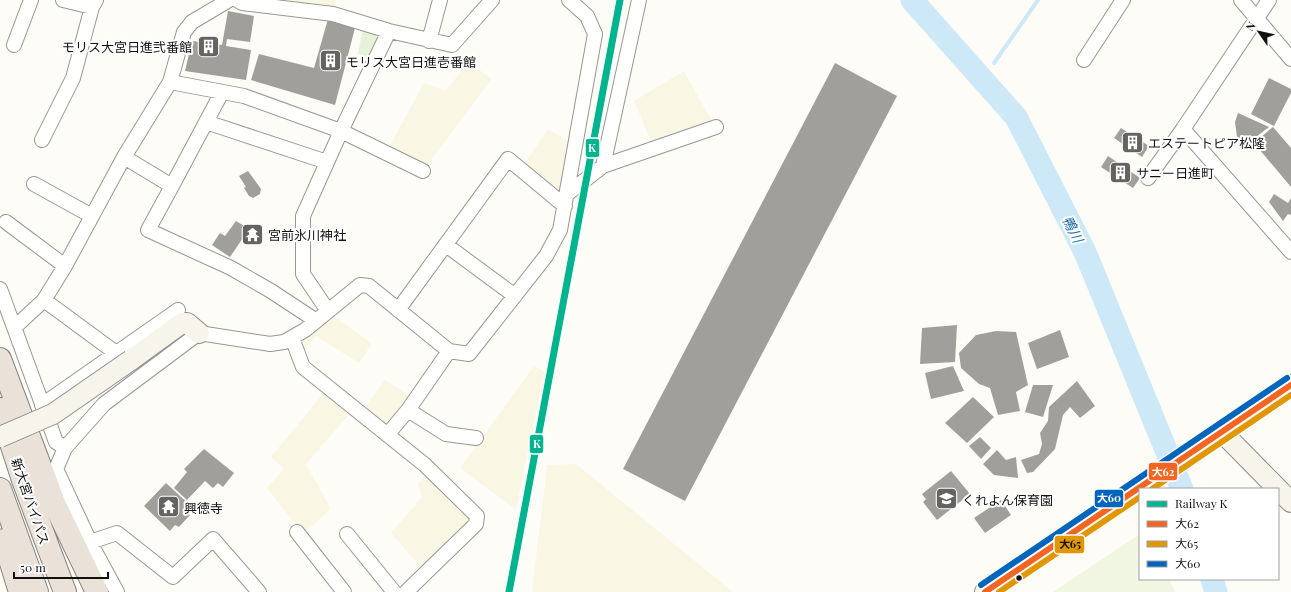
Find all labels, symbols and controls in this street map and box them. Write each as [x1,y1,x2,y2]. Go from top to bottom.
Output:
north arrow [1239,12,1279,52]
text: N [1242,19,1259,34]
building icon: モリス大宮日進弐番館 [195,33,221,59]
place label: モリス大宮日進弐番館 [62,38,192,55]
building icon: モリス大宮日進壱番館 [318,48,344,74]
place label: モリス大宮日進壱番館 [346,53,476,70]
building icon: エステートピア松隆 [1119,129,1145,155]
place label: エステートピア松隆 [1148,134,1265,151]
line badge: K [585,138,600,158]
text: K [588,140,596,155]
building icon: サニー日進町 [1107,159,1133,185]
place label: サニー日進町 [1136,164,1214,181]
water label: 鴨川 [1058,212,1089,248]
temple icon: 宮前氷川神社 [239,221,265,247]
place label: 宮前氷川神社 [268,226,346,243]
line badge: K [529,434,544,454]
text: K [533,436,541,451]
street label: 新大宮バイパス [8,455,54,547]
line badge: 大62 [1148,462,1178,481]
text: 大62 [1152,464,1175,479]
school or university icon: くれよん保育園 [933,486,959,512]
legend [1139,488,1279,580]
line badge: 大60 [1094,489,1124,508]
text: 大60 [1097,490,1121,505]
place label: くれよん保育園 [962,491,1053,508]
temple icon: 興徳寺 [156,494,182,520]
text: Railway K [1175,495,1227,511]
place label: 興徳寺 [184,499,223,516]
text: 大62 [1175,515,1199,531]
line badge: 大65 [1054,535,1085,554]
text: 大65 [1175,535,1198,551]
text: 大65 [1059,536,1081,551]
scale bar [14,554,108,580]
text: 大60 [1175,555,1200,571]
text: 50 m [20,559,46,575]
unlabelled marker [1014,573,1024,583]

